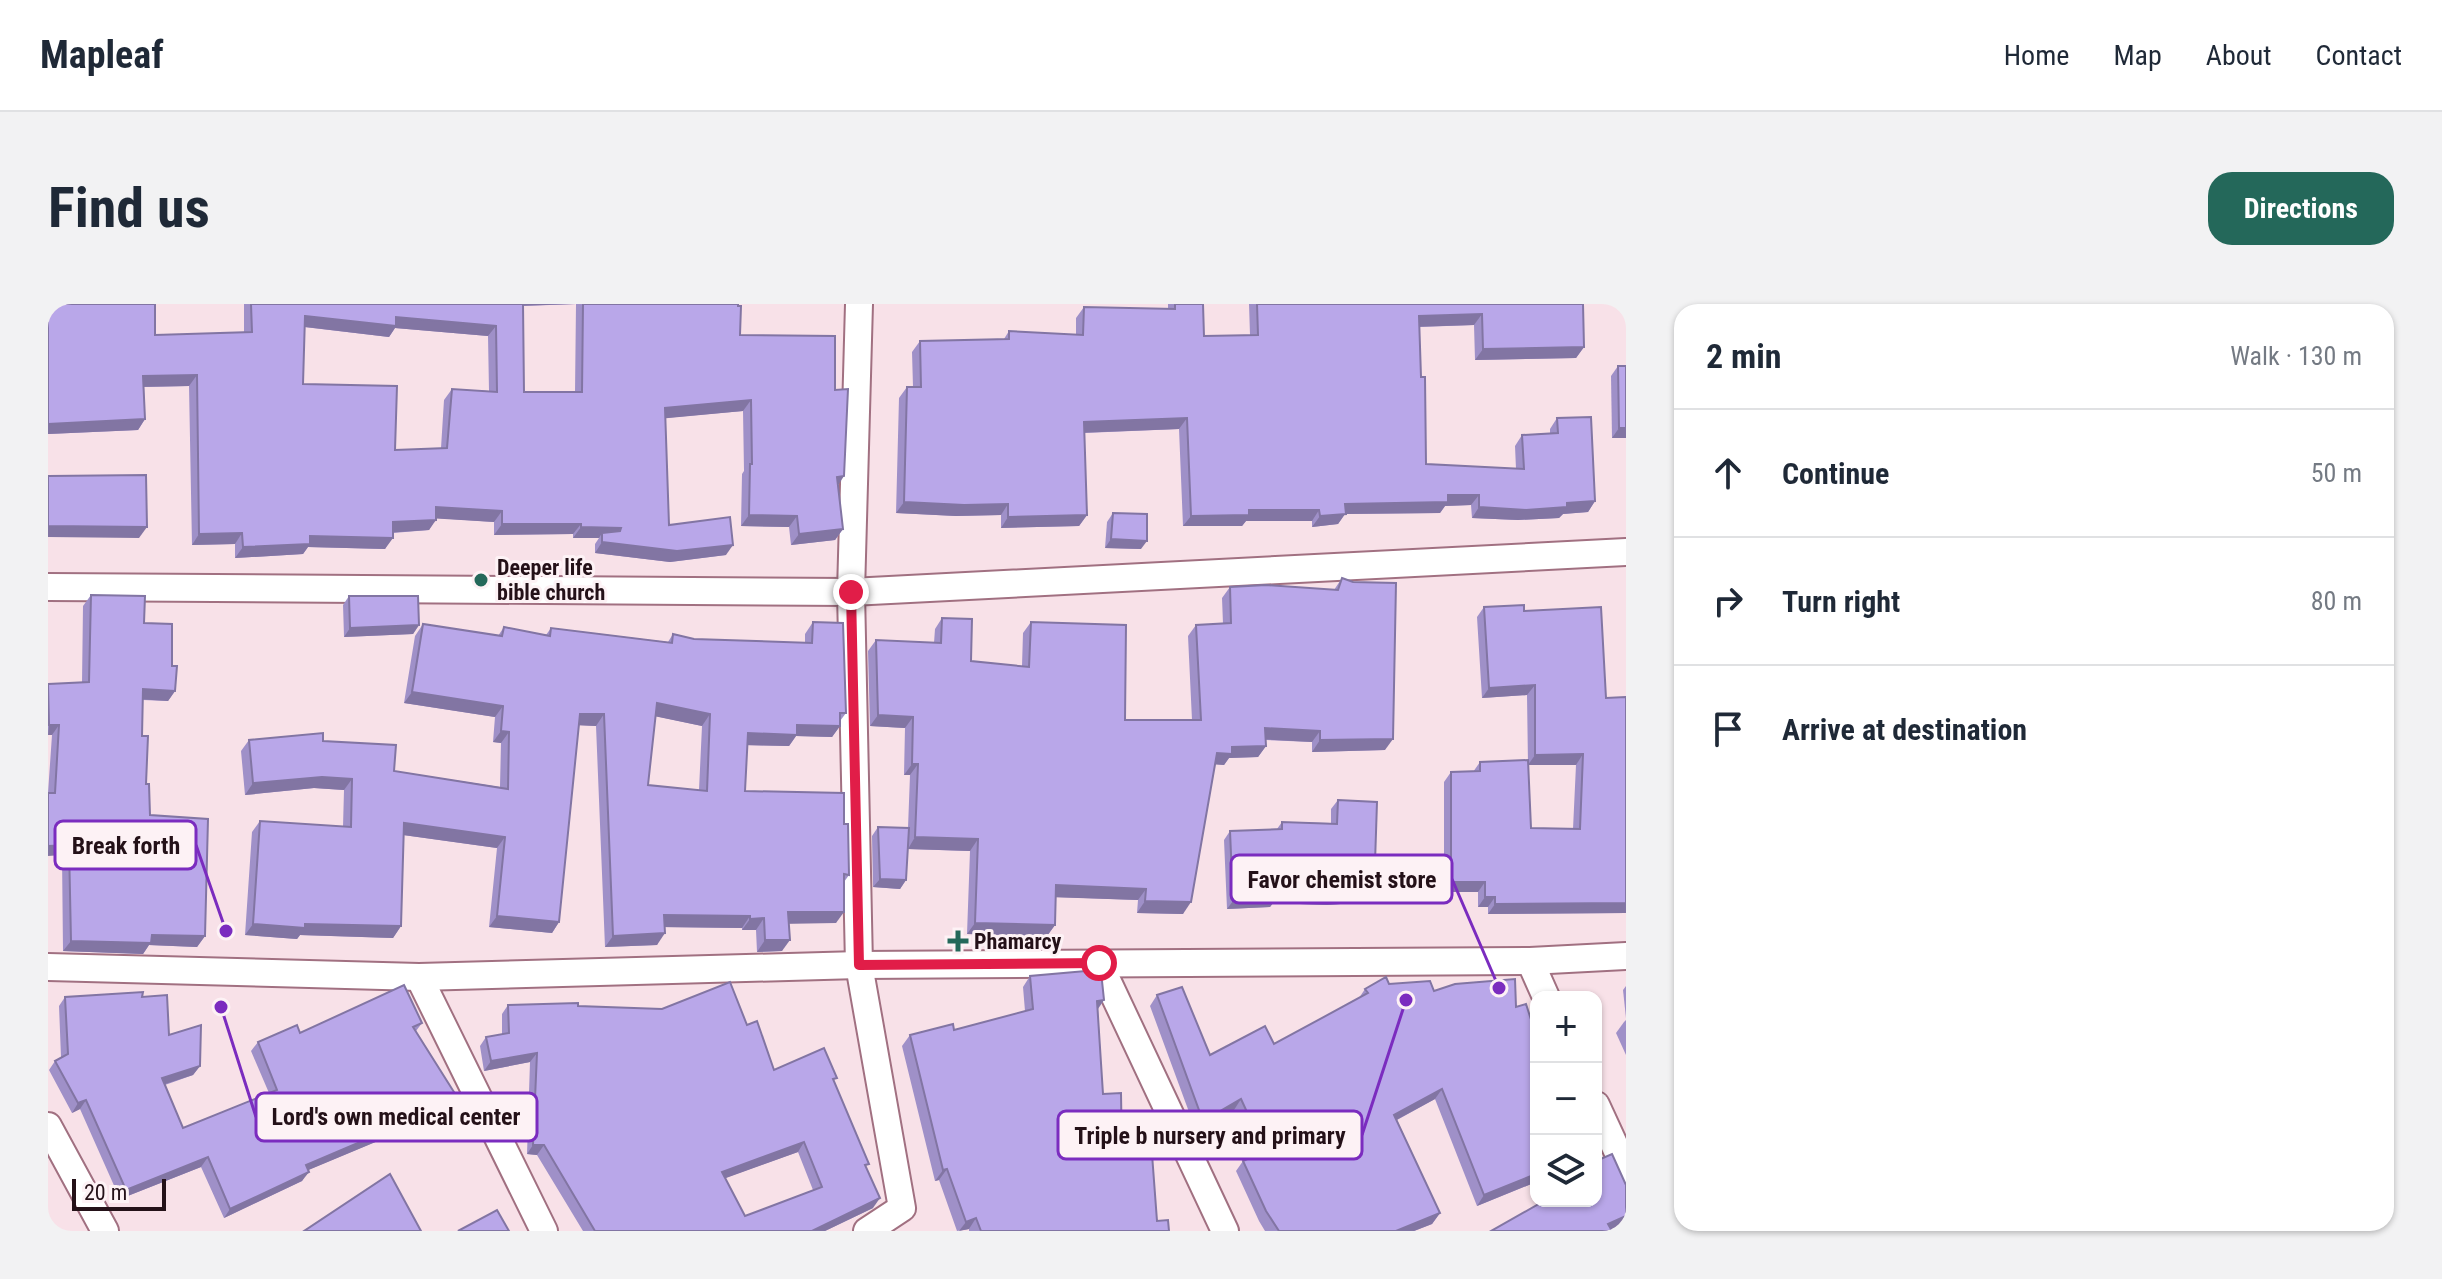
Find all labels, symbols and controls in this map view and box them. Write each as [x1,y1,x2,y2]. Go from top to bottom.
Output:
text: Mapleaf [40,33,164,77]
text: Home [2004,39,2069,72]
text: Map [2113,39,2162,72]
text: About [2206,39,2272,72]
text: Contact [2316,39,2402,72]
button: Directions [2208,172,2394,245]
text: Find us [48,175,210,241]
text: 2 min [1706,336,1782,376]
text: Walk · 130 m [2230,341,2362,371]
icon: ahead [1706,451,1750,495]
text: Continue [1782,456,1889,491]
text: 50 m [2311,458,2362,488]
place label: Deeper life bible church [497,555,605,605]
marker: Deeper life bible church [472,571,490,589]
route end [833,574,869,610]
icon: right [1706,579,1750,623]
text: Turn right [1782,584,1900,619]
text: 80 m [2311,586,2362,616]
icon: arrive [1706,707,1750,751]
text: Arrive at destination [1782,712,2027,747]
callout: Break forth [55,821,196,869]
text: Break forth [72,832,180,860]
callout: Favor chemist store [1231,855,1452,903]
text: Favor chemist store [1247,866,1437,894]
place label: Phamarcy [974,929,1062,954]
marker: Phamarcy [949,932,967,950]
route start [1081,945,1117,981]
map controls [1530,991,1602,1207]
button: + [1530,991,1602,1063]
button: − [1530,1063,1602,1135]
callout: Lord's own medical center [256,1093,537,1141]
text: Lord's own medical center [271,1103,521,1131]
callout: Triple b nursery and primary [1058,1111,1362,1159]
text: Triple b nursery and primary [1074,1122,1346,1150]
button: layers [1530,1135,1602,1207]
scale bar [72,1175,166,1211]
text: 20 m [84,1180,127,1205]

